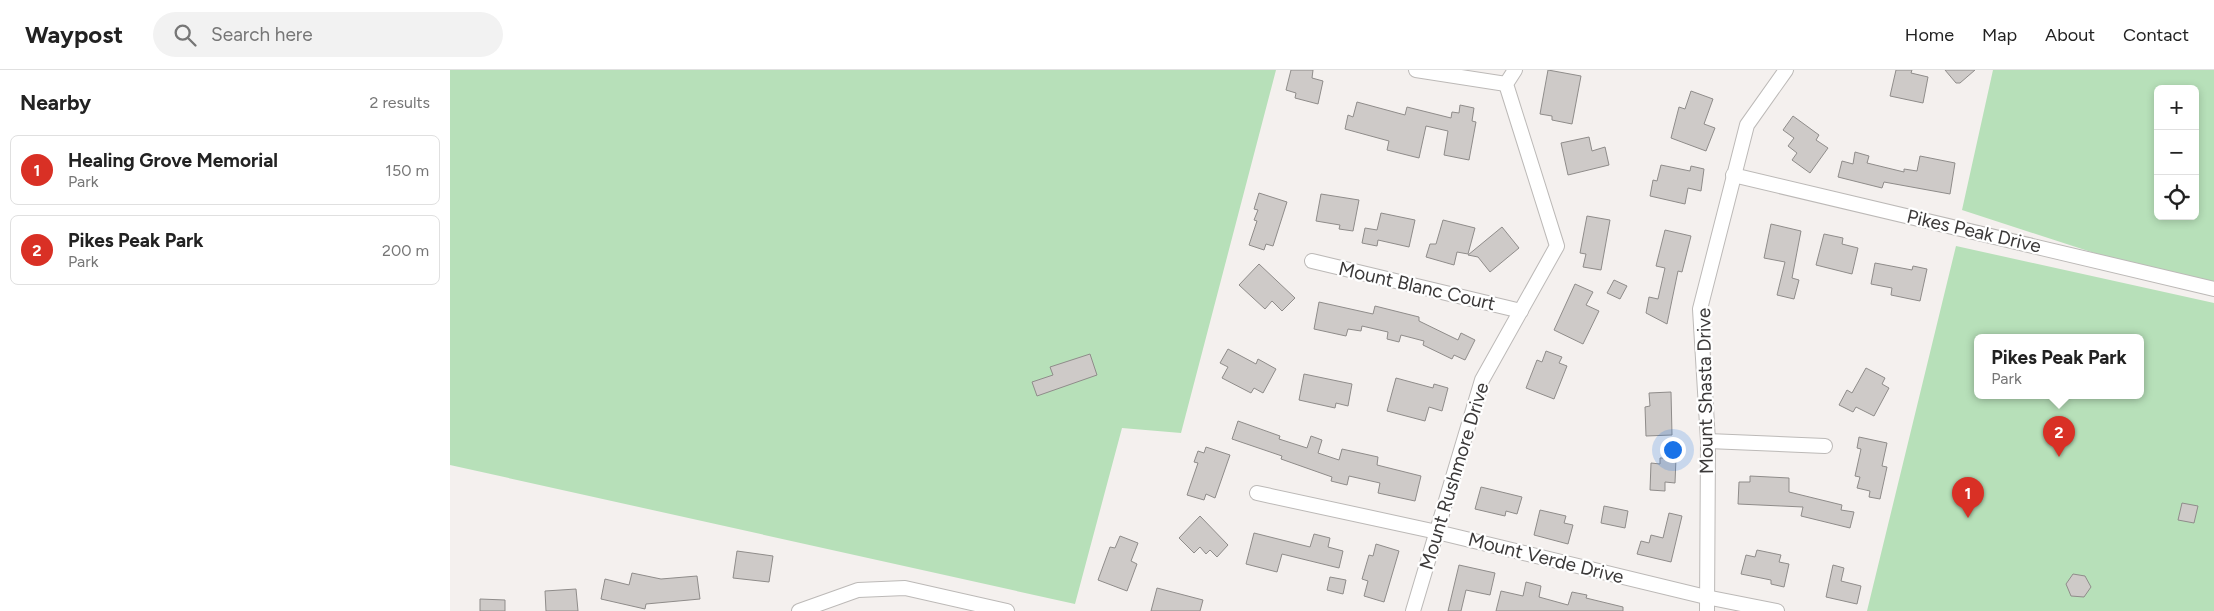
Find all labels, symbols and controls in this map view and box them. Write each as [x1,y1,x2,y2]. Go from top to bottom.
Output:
search box [153,12,503,57]
text: Waypost [25,20,123,49]
icon: search [171,21,199,49]
text: Search here [211,23,313,46]
text: Home [1905,24,1954,46]
text: Map [1982,24,2017,46]
text: About [2045,24,2095,46]
text: Contact [2123,24,2189,46]
map controls [2154,85,2199,220]
button: + [2154,85,2199,130]
text: Nearby [20,90,91,115]
text: 2 results [370,93,430,112]
button: − [2154,130,2199,175]
text: Healing Grove Memorial [68,149,278,172]
text: 1 [34,161,40,180]
text: 150 m [385,161,429,180]
text: Park [68,172,98,191]
button: locate [2154,175,2199,220]
street label: Pikes Peak Drive [1905,204,2043,258]
text: Pikes Peak Park [68,229,204,252]
text: 2 [32,241,42,260]
text: 200 m [382,241,429,260]
text: Park [68,252,98,271]
street label: Mount Blanc Court [1336,257,1498,315]
street label: Mount Shasta Drive [1692,308,1718,474]
popup [1974,334,2144,399]
text: Pikes Peak Park [1991,346,2127,369]
text: Park [1991,369,2022,388]
street label: Mount Rushmore Drive [1415,380,1493,572]
pin: 2 [2043,416,2075,457]
your location [1660,437,1686,463]
pin: 1 [1952,477,1984,518]
street label: Mount Verde Drive [1466,528,1626,588]

